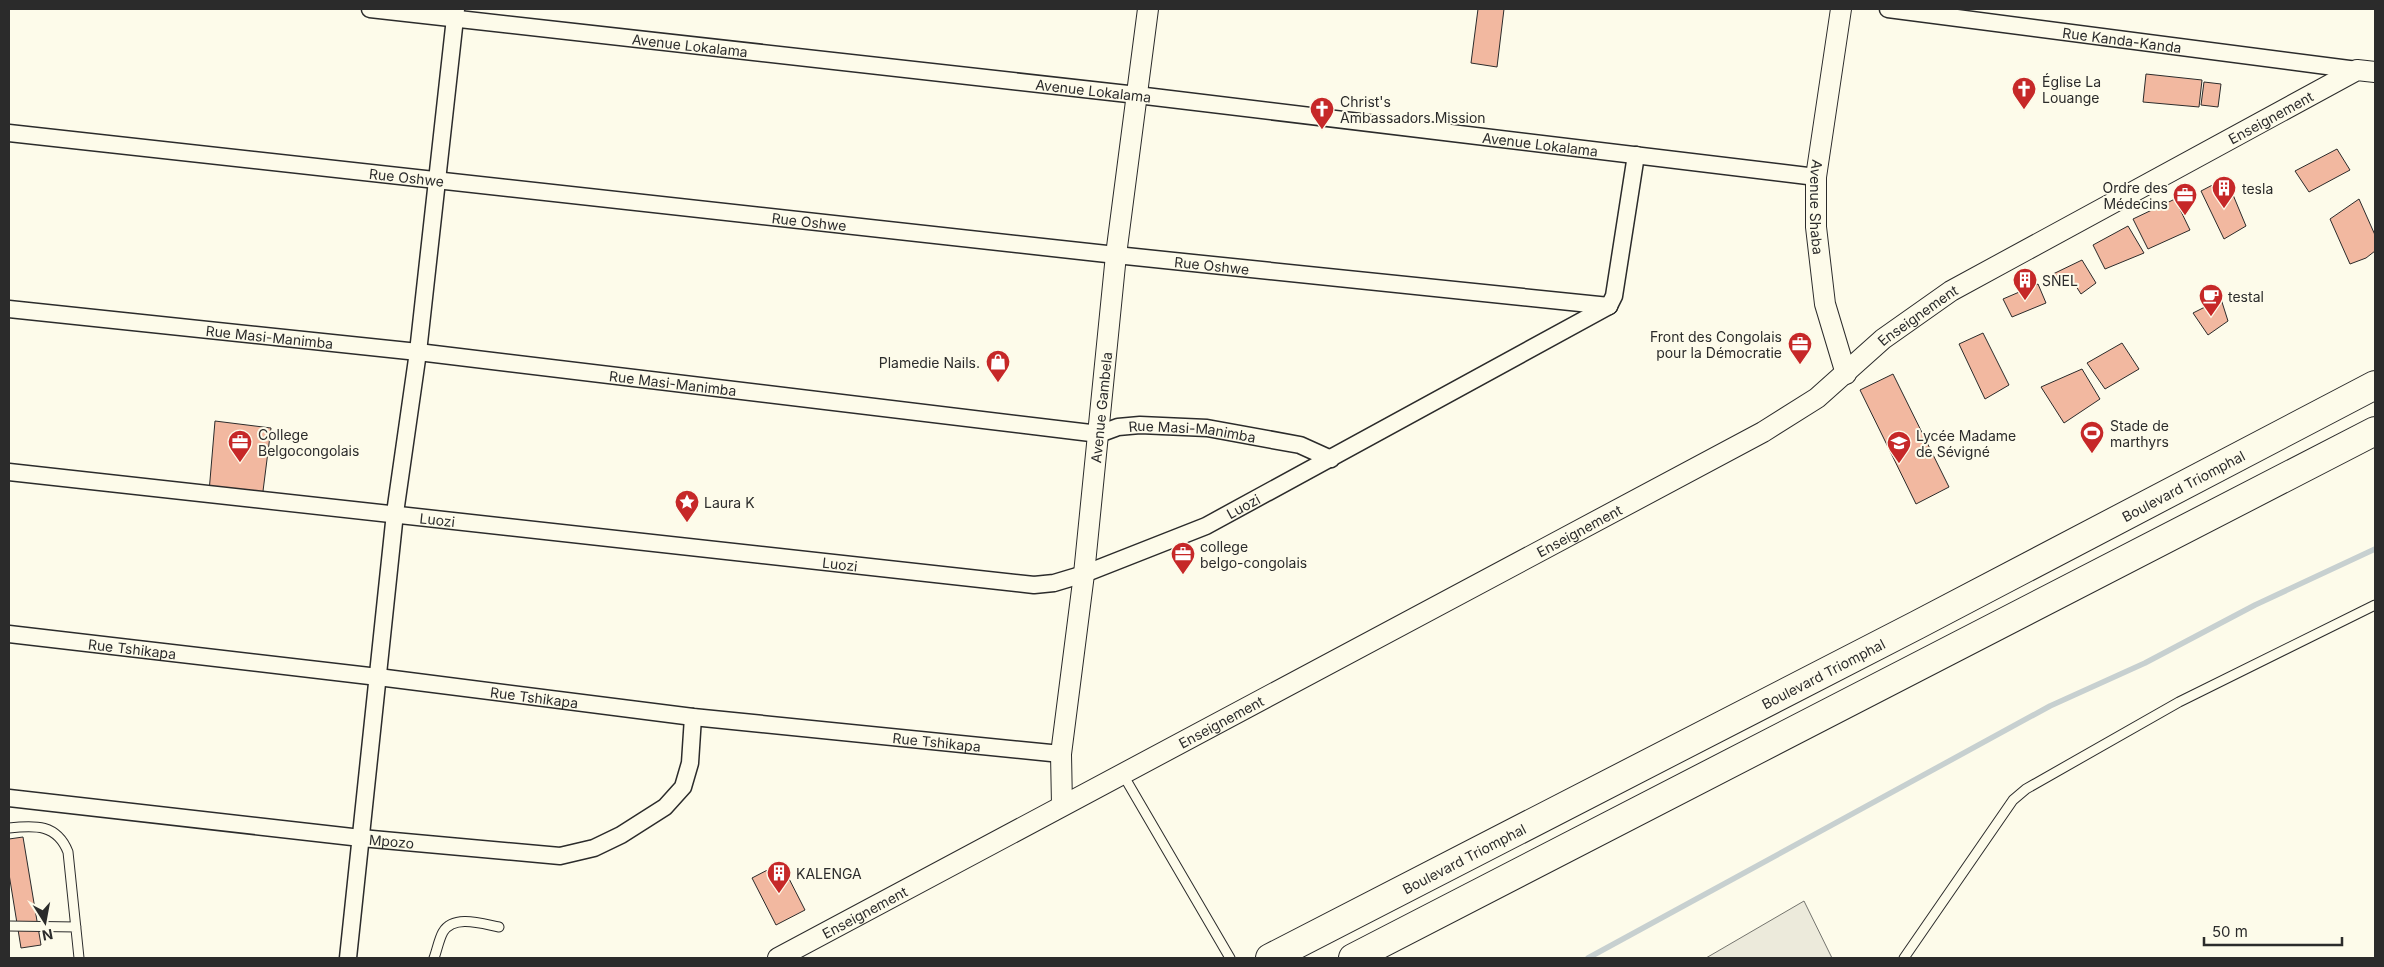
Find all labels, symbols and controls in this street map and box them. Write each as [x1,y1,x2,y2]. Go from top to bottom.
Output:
street label: Rue Kanda-Kanda [2061,23,2183,56]
street label: Avenue Lokalama [631,30,749,60]
place label: Église La Louange [2042,73,2101,106]
street label: Avenue Lokalama [1035,75,1152,105]
church icon: Église La Louange [2011,76,2037,110]
street label: Enseignement [2225,87,2316,147]
place label: Christ's Ambassadors Mission [1340,93,1486,126]
church icon: Christ's Ambassadors Mission [1309,96,1335,130]
street label: Avenue Lokalama [1481,128,1599,159]
street label: Avenue Shaba [1808,159,1828,255]
street label: Rue Oshwe [368,164,445,189]
building icon: tesla [2211,175,2237,209]
place label: Ordre des Médecins [2102,179,2168,212]
place label: tesla [2242,180,2273,197]
office icon: Ordre des Médecins [2172,182,2198,216]
street label: Rue Oshwe [771,209,847,234]
street label: Rue Oshwe [1174,253,1250,277]
building icon: SNEL [2012,267,2038,301]
place label: SNEL [2042,272,2078,289]
street label: Enseignement [1874,281,1961,349]
cafe icon: testal [2198,283,2224,317]
place label: testal [2228,288,2264,305]
street label: Rue Masi-Manimba [205,321,334,352]
place label: Front des Congolais pour la Démocratie [1650,328,1782,361]
office icon: Front des Congolais pour la Démocratie [1787,331,1813,365]
shop icon: Plamedie Nails. [985,349,1011,383]
street label: Avenue Gambela [1087,351,1115,464]
place label: Plamedie Nails. [879,354,980,371]
street label: Rue Masi-Manimba [608,367,738,399]
street label: Rue Masi-Manimba [1128,416,1257,445]
place label: Stade de marthyrs [2110,417,2169,450]
sports icon: Stade de marthyrs [2079,420,2105,454]
place label: College Belgocongolais [258,426,359,459]
place label: Lycée Madame de Sévigné [1916,427,2016,460]
office icon: College Belgocongolais [227,429,253,463]
school or university icon: Lycée Madame de Sévigné [1886,430,1912,464]
street label: Boulevard Triomphal [2119,446,2247,525]
place icon: Laura K [674,489,700,523]
street label: Luozi [1223,490,1263,522]
place label: Laura K [704,494,755,511]
street label: Enseignement [1533,500,1625,560]
street label: Luozi [419,509,456,530]
place label: college belgo-congolais [1200,538,1307,571]
office icon: college belgo-congolais [1170,541,1196,575]
street label: Luozi [821,553,859,574]
street label: Rue Tshikapa [87,635,177,662]
street label: Boulevard Triomphal [1759,635,1888,712]
street label: Rue Tshikapa [489,683,579,711]
street label: Enseignement [1175,692,1267,751]
street label: Rue Tshikapa [892,729,982,754]
street label: Boulevard Triomphal [1399,819,1528,897]
street label: Mpozo [368,830,415,851]
building icon: KALENGA [766,860,792,894]
place label: KALENGA [796,865,862,882]
street label: Enseignement [819,882,910,941]
north arrow [20,897,70,947]
scale bar [2204,914,2342,946]
text: 50 m [2212,922,2248,941]
text: N [41,926,54,945]

